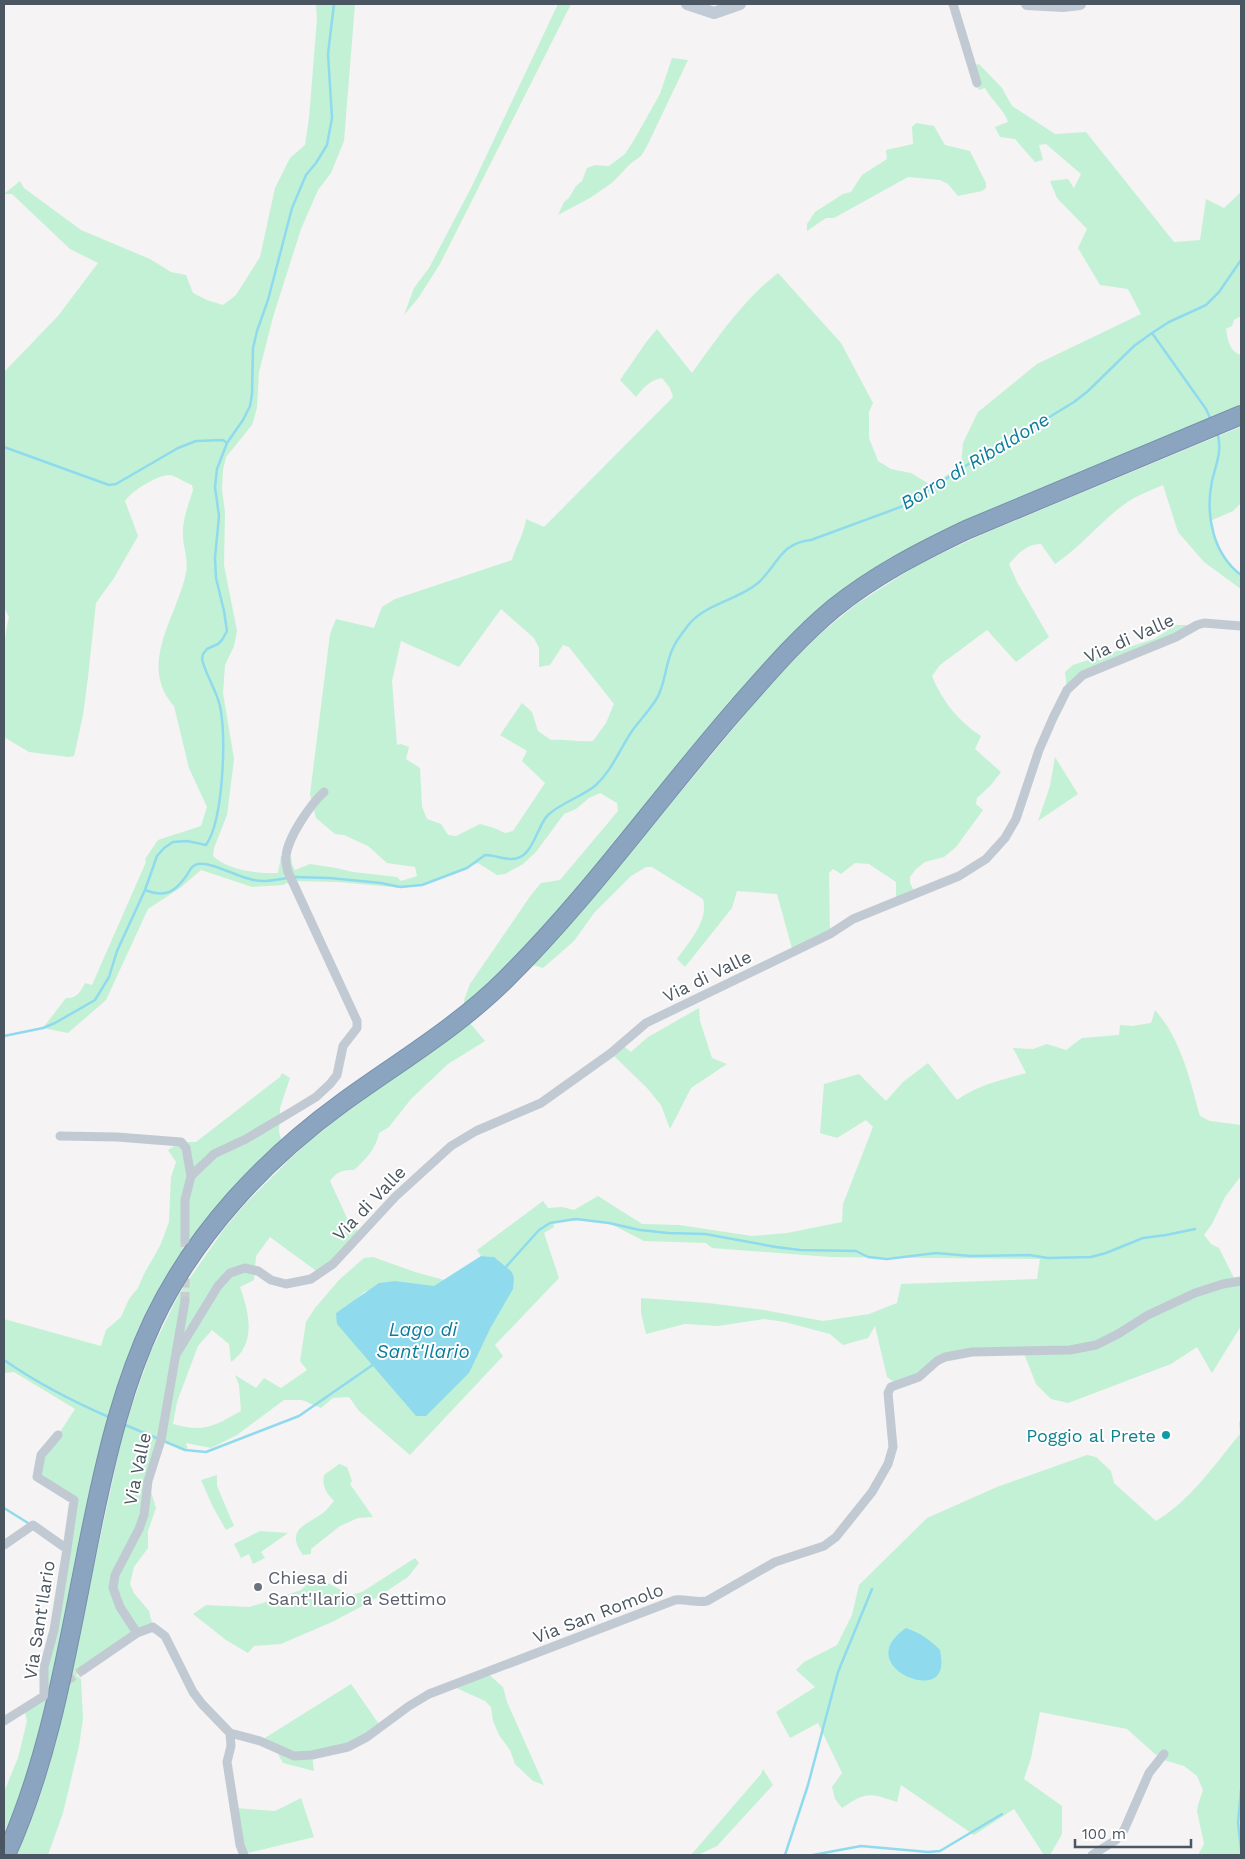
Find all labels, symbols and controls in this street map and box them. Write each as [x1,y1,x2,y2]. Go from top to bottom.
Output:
water label: Borro di Ribaldone [896,407,1054,515]
street label: Via di Valle [1081,609,1177,667]
street label: Via di Valle [659,945,755,1007]
street label: Via di Valle [328,1161,410,1245]
water label: Lago di Sant'Ilario [376,1318,470,1363]
place label: Poggio al Prete [1026,1425,1156,1446]
marker: Poggio al Prete [1160,1429,1172,1441]
street label: Via Valle [119,1431,155,1507]
street label: Via Sant'Ilario [19,1559,59,1681]
place label: Chiesa di Sant'Ilario a Settimo [268,1567,447,1609]
street label: Via San Romolo [530,1578,666,1648]
marker: Chiesa di Sant'Ilario a Settimo [252,1581,264,1593]
scale bar [1075,1816,1191,1848]
text: 100 m [1082,1825,1126,1843]

